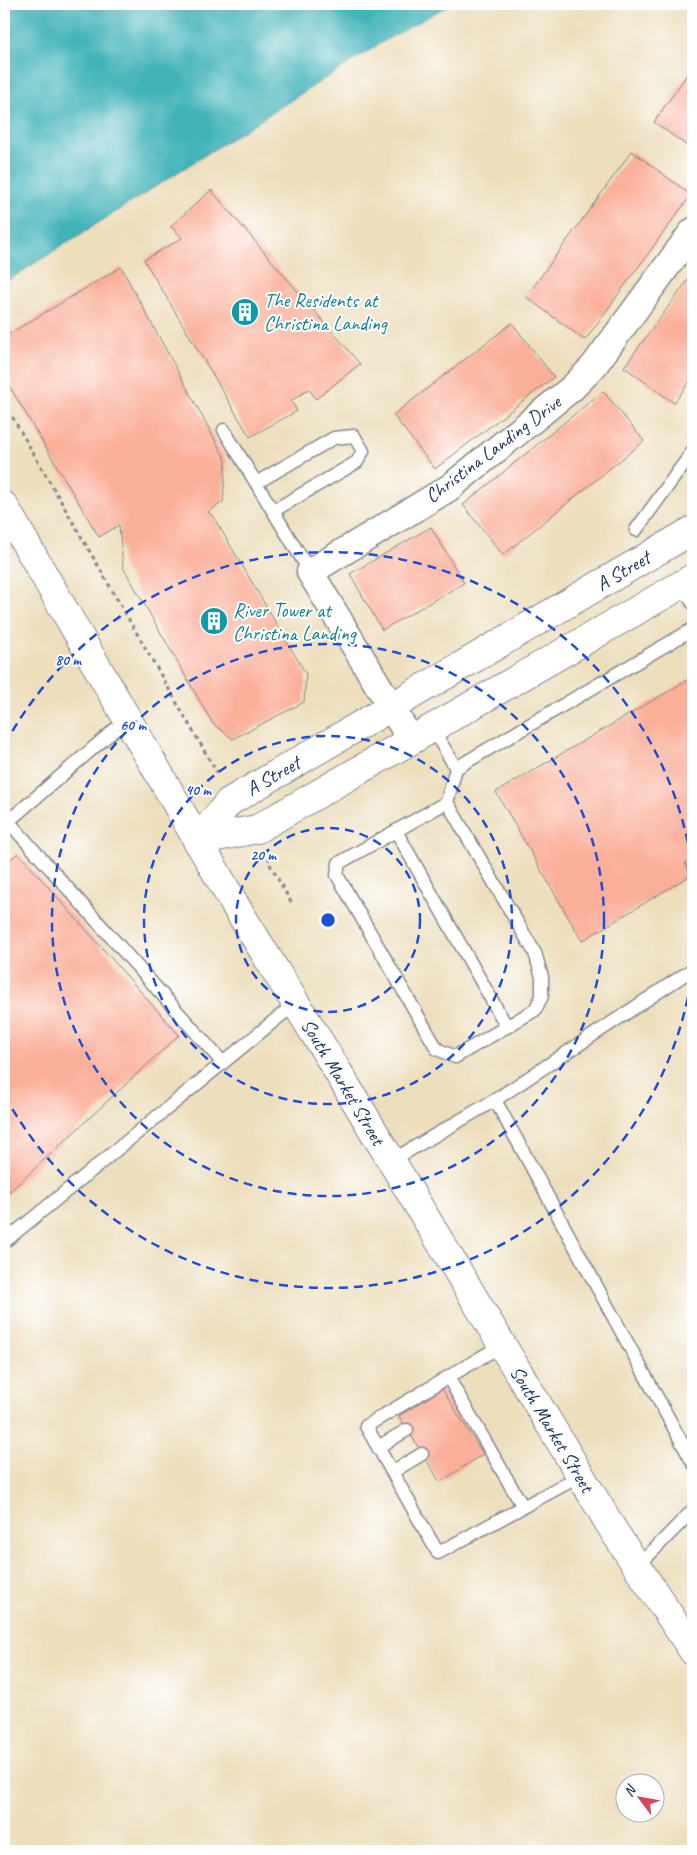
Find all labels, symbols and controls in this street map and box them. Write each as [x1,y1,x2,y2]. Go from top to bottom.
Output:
place label: The Residents at Christina Landing [264,288,389,336]
building icon: The Residents at Christina Landing [230,297,260,327]
street label: Christina Landing Drive [420,389,567,508]
street label: A Street [592,543,657,597]
place label: River Tower at Christina Landing [233,598,358,646]
building icon: River Tower at Christina Landing [199,606,229,636]
text: 80 m [55,651,82,670]
text: 60 m [120,716,147,735]
street label: A Street [241,749,307,801]
text: 40 m [185,781,212,800]
text: 20 m [250,846,277,865]
centre of rings [319,911,337,929]
street label: South Market Street [295,1014,392,1152]
street label: South Market Street [504,1361,601,1499]
north arrow [614,1772,664,1822]
text: N [620,1781,640,1800]

